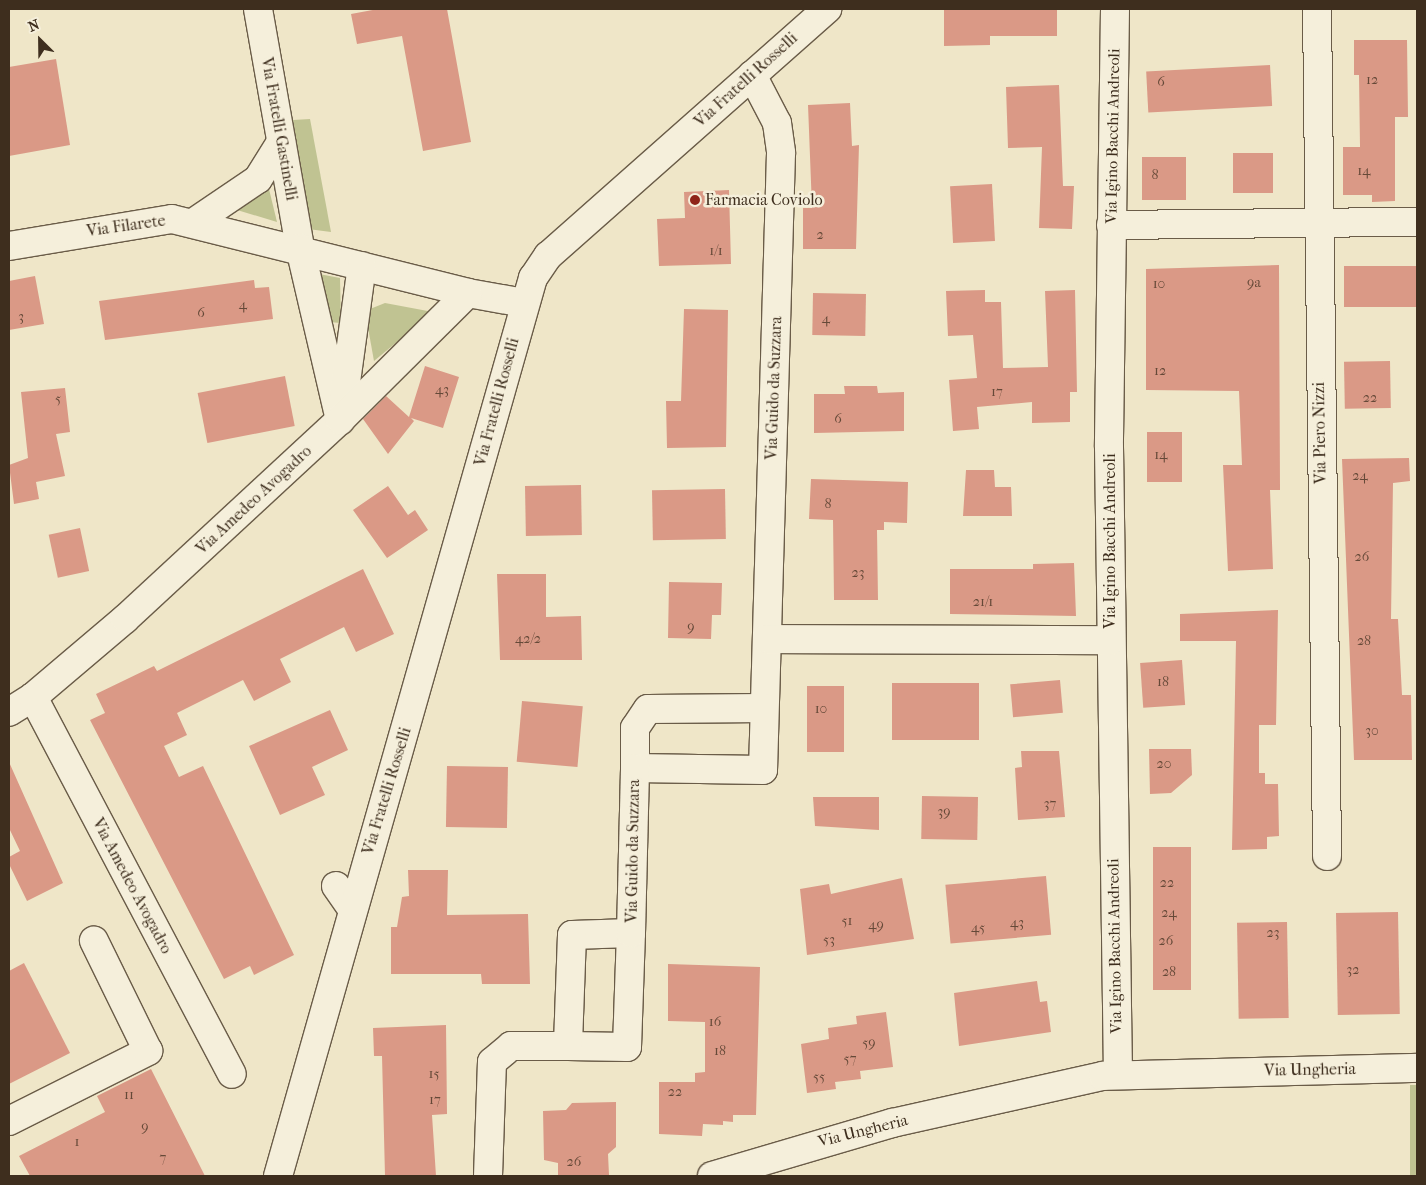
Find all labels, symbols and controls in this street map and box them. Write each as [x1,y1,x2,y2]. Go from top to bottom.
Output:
north arrow [15,15,65,65]
text: N [26,16,42,36]
street label: Via Fratelli Rosselli [691,29,801,131]
street label: Via Igino Bacchi Andreoli [1102,48,1124,224]
street label: Via Fratelli Gastinelli [257,56,301,202]
house number: 12 [1366,72,1378,88]
house number: 6 [1157,74,1165,90]
house number: 14 [1357,163,1371,179]
house number: 8 [1151,167,1159,183]
place label: Farmacia Coviolo [705,190,823,210]
marker: Farmacia Coviolo [689,194,701,206]
street label: Via Filarete [85,211,167,241]
house number: 2 [816,227,824,243]
house number: 1/1 [709,243,723,259]
house number: 9a [1247,275,1261,291]
house number: 10 [1153,276,1165,292]
house number: 4 [239,297,247,313]
house number: 6 [197,305,205,321]
house number: 3 [18,309,24,325]
house number: 4 [822,311,830,327]
street label: Via Guido da Suzzara [762,316,786,460]
street label: Via Fratelli Rosselli [471,336,523,468]
house number: 12 [1154,363,1166,379]
house number: 43 [435,382,449,398]
street label: Via Piero Nizzi [1310,382,1330,484]
house number: 17 [991,384,1003,400]
house number: 22 [1363,390,1377,406]
house number: 5 [55,391,61,407]
house number: 6 [834,411,842,427]
street label: Via Amedeo Avogadro [192,442,316,558]
house number: 14 [1154,447,1168,463]
street label: Via Igino Bacchi Andreoli [1100,453,1120,629]
house number: 24 [1352,468,1368,484]
house number: 8 [824,496,832,512]
house number: 26 [1355,549,1369,565]
house number: 23 [852,565,864,581]
house number: 21/1 [973,594,993,610]
house number: 9 [687,619,695,635]
house number: 42/2 [515,631,541,647]
house number: 28 [1357,633,1371,649]
house number: 18 [1157,674,1169,690]
house number: 10 [815,701,827,717]
house number: 30 [1365,723,1379,739]
street label: Via Fratelli Rosselli [359,725,415,857]
house number: 20 [1157,756,1171,772]
street label: Via Guido da Suzzara [622,779,644,923]
house number: 37 [1044,796,1056,812]
house number: 39 [937,804,951,820]
street label: Via Amedeo Avogadro [88,815,176,957]
street label: Via Igino Bacchi Andreoli [1104,858,1126,1034]
house number: 22 [1160,875,1174,891]
house number: 24 [1161,905,1177,921]
house number: 51 [841,913,853,929]
house number: 43 [1010,915,1024,931]
house number: 49 [868,917,884,933]
house number: 45 [971,920,985,936]
house number: 23 [1267,925,1279,941]
house number: 53 [823,932,835,948]
house number: 26 [1159,933,1173,949]
house number: 32 [1347,962,1359,978]
house number: 28 [1162,964,1176,980]
house number: 16 [709,1014,721,1030]
house number: 59 [862,1035,876,1051]
house number: 18 [714,1043,726,1059]
house number: 57 [844,1051,856,1067]
street label: Via Ungheria [1264,1060,1356,1080]
house number: 15 [429,1066,439,1082]
house number: 55 [813,1069,825,1085]
house number: 22 [668,1084,682,1100]
house number: 11 [124,1087,134,1103]
house number: 17 [429,1092,441,1108]
street label: Via Ungheria [816,1111,910,1151]
house number: 9 [141,1119,149,1135]
house number: 1 [75,1134,79,1150]
house number: 7 [160,1150,166,1166]
house number: 26 [567,1154,581,1170]

